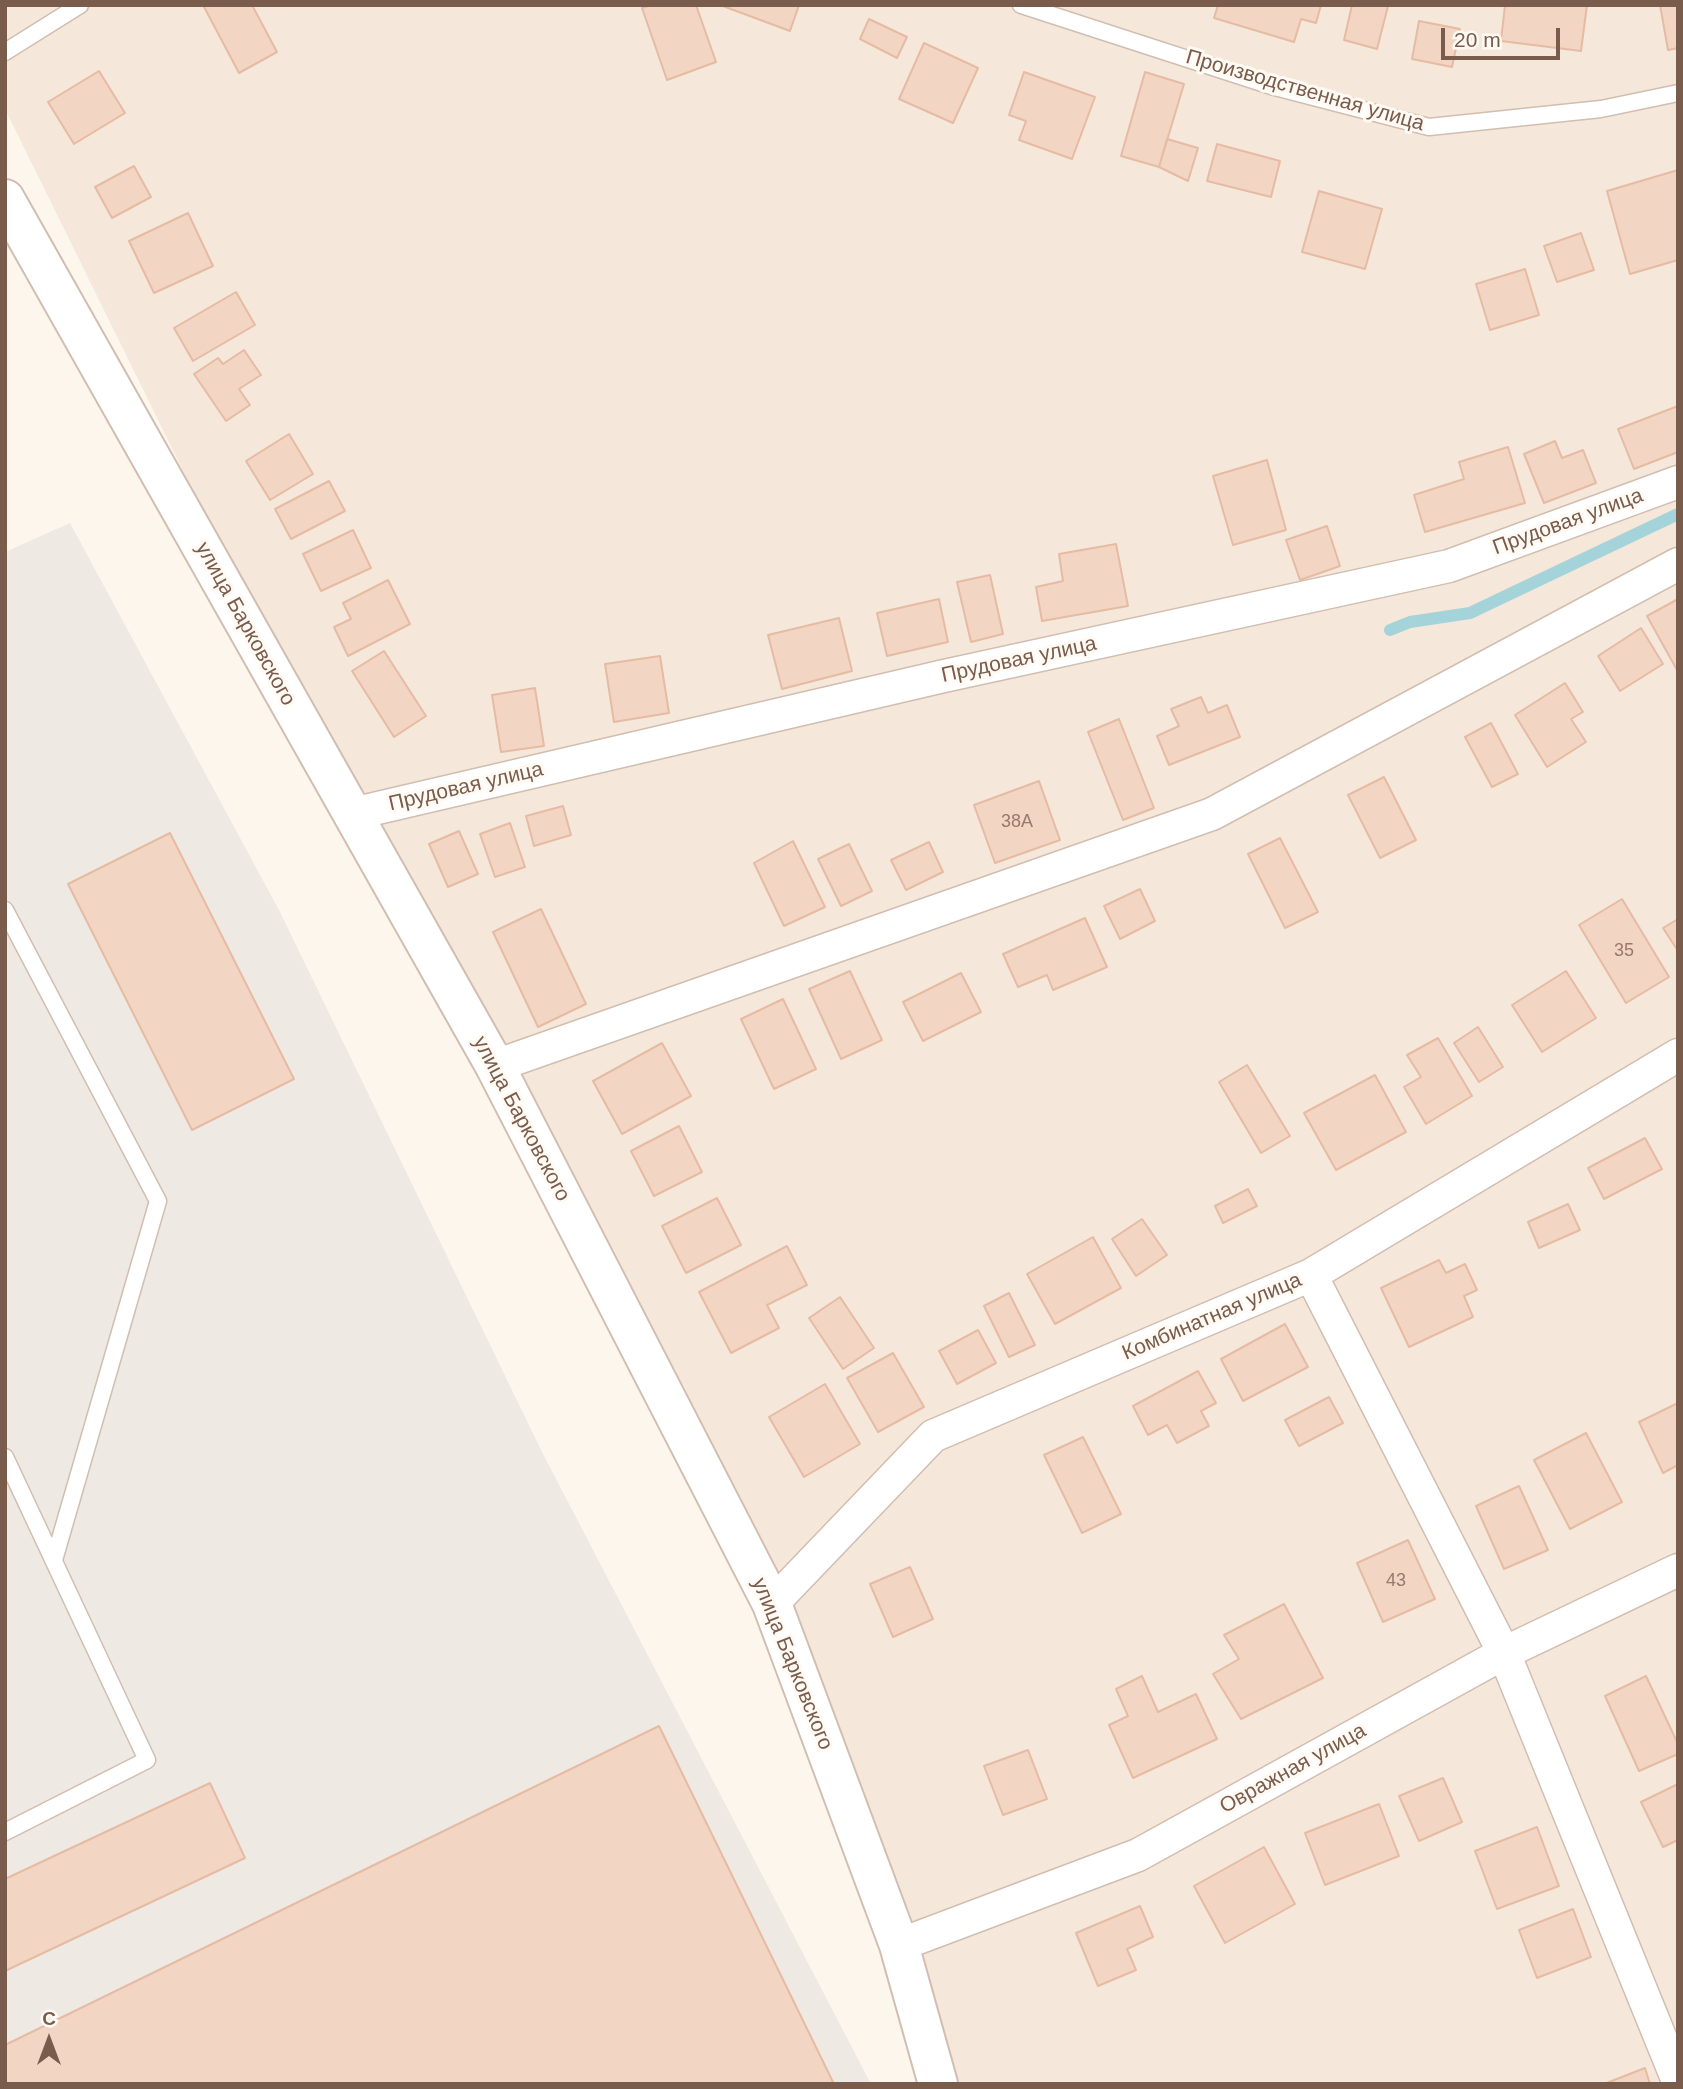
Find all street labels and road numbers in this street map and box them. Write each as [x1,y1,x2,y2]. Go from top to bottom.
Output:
street label: Производственная улица [1183,45,1427,137]
street label: Прудовая улица [1490,483,1646,561]
street label: улица Барковского [190,538,300,710]
street label: Прудовая улица [939,631,1099,689]
street label: Прудовая улица [386,757,546,817]
street label: улица Барковского [467,1032,575,1206]
street label: Комбинатная улица [1118,1268,1306,1366]
street label: улица Барковского [746,1574,838,1754]
street label: Овражная улица [1216,1718,1370,1820]

